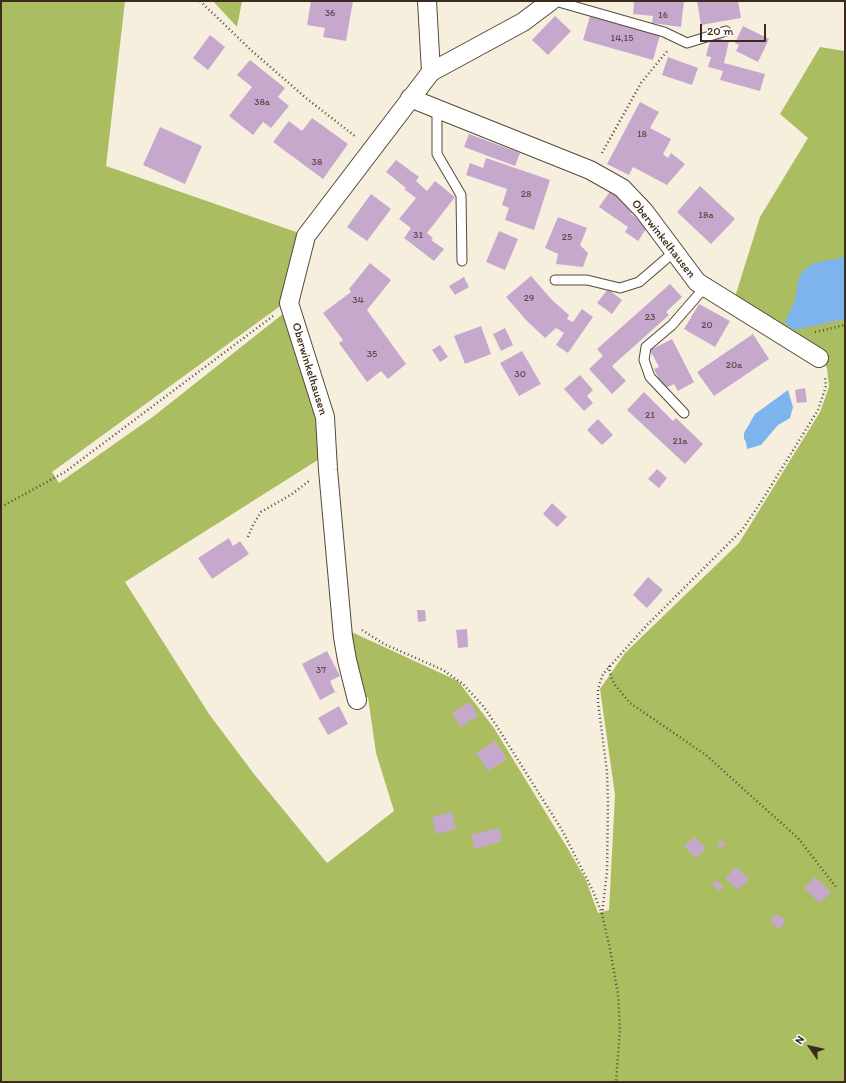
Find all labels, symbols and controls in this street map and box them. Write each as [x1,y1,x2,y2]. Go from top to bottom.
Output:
house number: 36 [325,7,335,19]
house number: 16 [658,9,668,21]
scale bar [702,16,768,42]
text: 20 m [707,24,734,38]
house number: 14,15 [611,32,633,44]
house number: 38a [254,96,270,108]
house number: 18 [637,128,647,140]
house number: 38 [312,156,322,168]
house number: 28 [521,188,531,200]
street label: Oberwinkelhausen [628,197,698,281]
house number: 18a [698,209,714,221]
house number: 31 [413,229,423,241]
house number: 25 [562,231,572,243]
house number: 29 [524,292,534,304]
house number: 34 [352,294,364,306]
house number: 23 [645,311,655,323]
house number: 20 [701,319,713,331]
street label: Oberwinkelhausen [288,321,330,417]
house number: 35 [367,348,377,360]
house number: 20a [726,359,742,371]
house number: 30 [514,368,526,380]
house number: 21 [645,409,655,421]
house number: 21a [672,435,688,447]
house number: 37 [316,664,326,676]
north arrow [790,1027,830,1067]
text: N [792,1033,807,1047]

